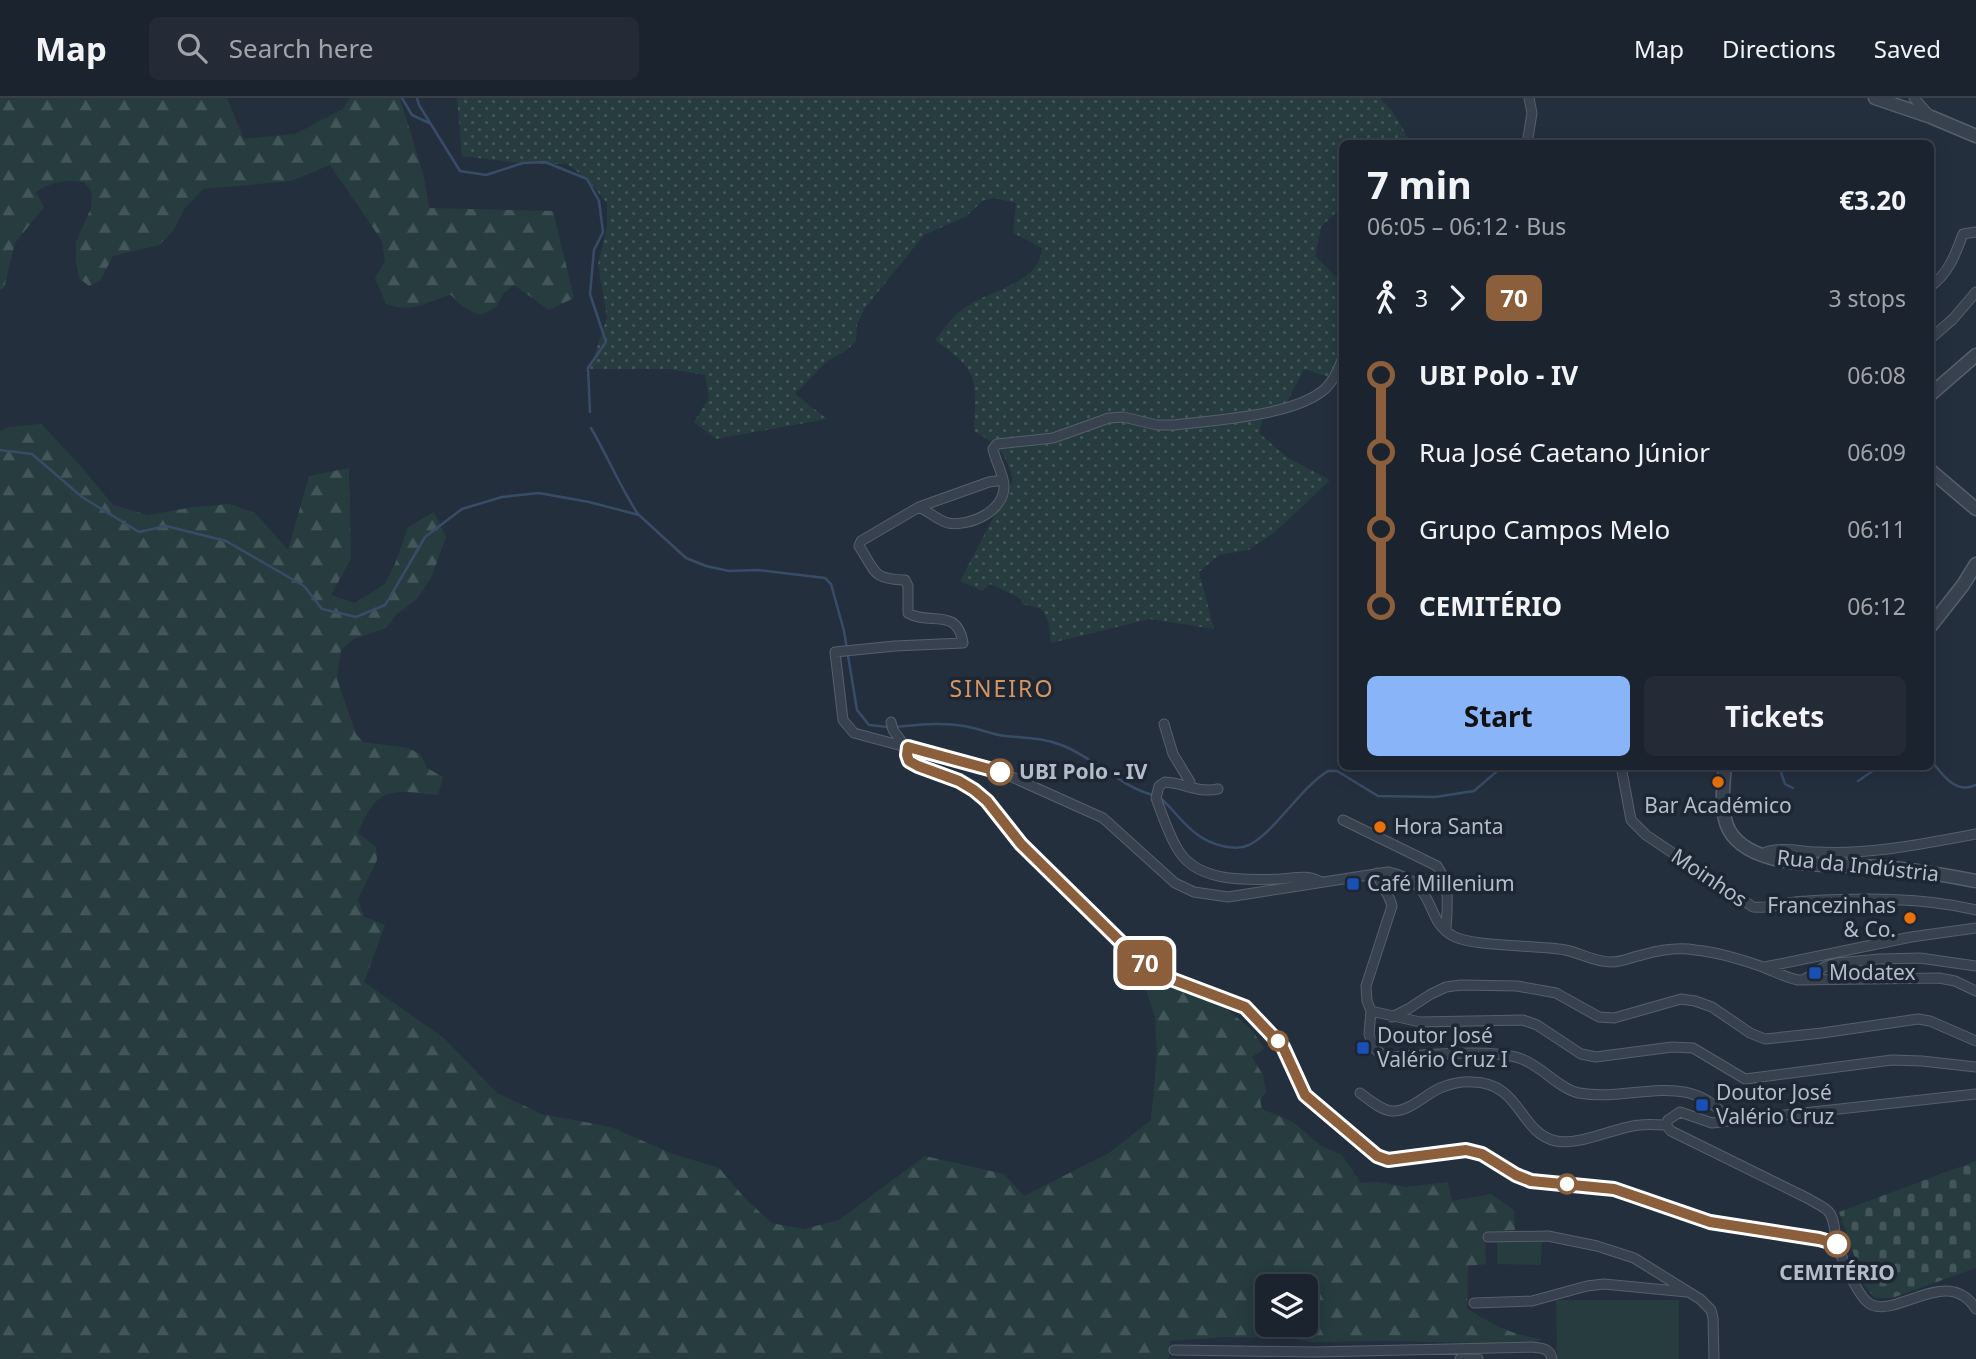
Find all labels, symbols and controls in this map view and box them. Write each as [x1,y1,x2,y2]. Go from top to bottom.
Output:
search box [149,17,639,80]
text: Map [35,26,107,71]
icon: search [173,29,211,67]
text: Search here [229,30,373,66]
text: Map [1634,32,1684,65]
text: Directions [1722,32,1836,65]
text: Saved [1874,32,1941,65]
text: 7 min [1367,158,1472,210]
text: €3.20 [1839,182,1906,218]
text: 06:05 – 06:12 · Bus [1367,210,1566,242]
icon: walk [1367,279,1405,317]
icon: forward [1438,279,1476,317]
text: 70 [1500,281,1528,314]
text: 3 [1415,282,1428,314]
text: 3 stops [1828,282,1906,314]
text: UBI Polo - IV [1419,357,1578,393]
text: 06:08 [1847,359,1906,391]
text: Rua José Caetano Júnior [1419,434,1710,470]
text: 06:09 [1847,436,1906,468]
text: Grupo Campos Melo [1419,511,1670,547]
text: 06:11 [1847,513,1906,545]
text: CEMITÉRIO [1419,588,1562,624]
text: 06:12 [1847,590,1906,622]
district label: SINEIRO [950,672,1054,704]
button: Start [1367,676,1630,756]
button: Tickets [1644,676,1906,756]
place label: UBI Polo - IV [1019,757,1148,785]
marker: UBI Polo - IV [987,759,1013,785]
marker: Bar Académico [1710,774,1726,790]
place label: Bar Académico [1644,791,1792,819]
place label: Hora Santa [1394,812,1503,840]
marker: Hora Santa [1372,819,1388,835]
street label: Moinhos [1666,842,1753,913]
street label: Rua da Indústria [1776,843,1941,887]
place label: Café Millenium [1367,869,1515,897]
marker: Café Millenium [1345,876,1361,892]
place label: Francezinhas & Co. [1767,891,1896,943]
marker: Francezinhas & Co. [1902,910,1918,926]
line badge: 70 [1114,940,1176,986]
text: 70 [1131,946,1159,979]
place label: Modatex [1829,958,1916,986]
marker: Modatex [1807,965,1823,981]
place label: Doutor José Valério Cruz I [1377,1021,1508,1073]
unlabelled marker [1268,1031,1288,1051]
marker: Doutor José Valério Cruz I [1355,1040,1371,1056]
place label: Doutor José Valério Cruz [1716,1078,1834,1130]
marker: Doutor José Valério Cruz [1694,1097,1710,1113]
unlabelled marker [1557,1174,1577,1194]
marker: CEMITÉRIO [1824,1231,1850,1257]
place label: CEMITÉRIO [1779,1258,1895,1286]
map controls [1255,1274,1318,1337]
button: layers [1255,1274,1318,1337]

